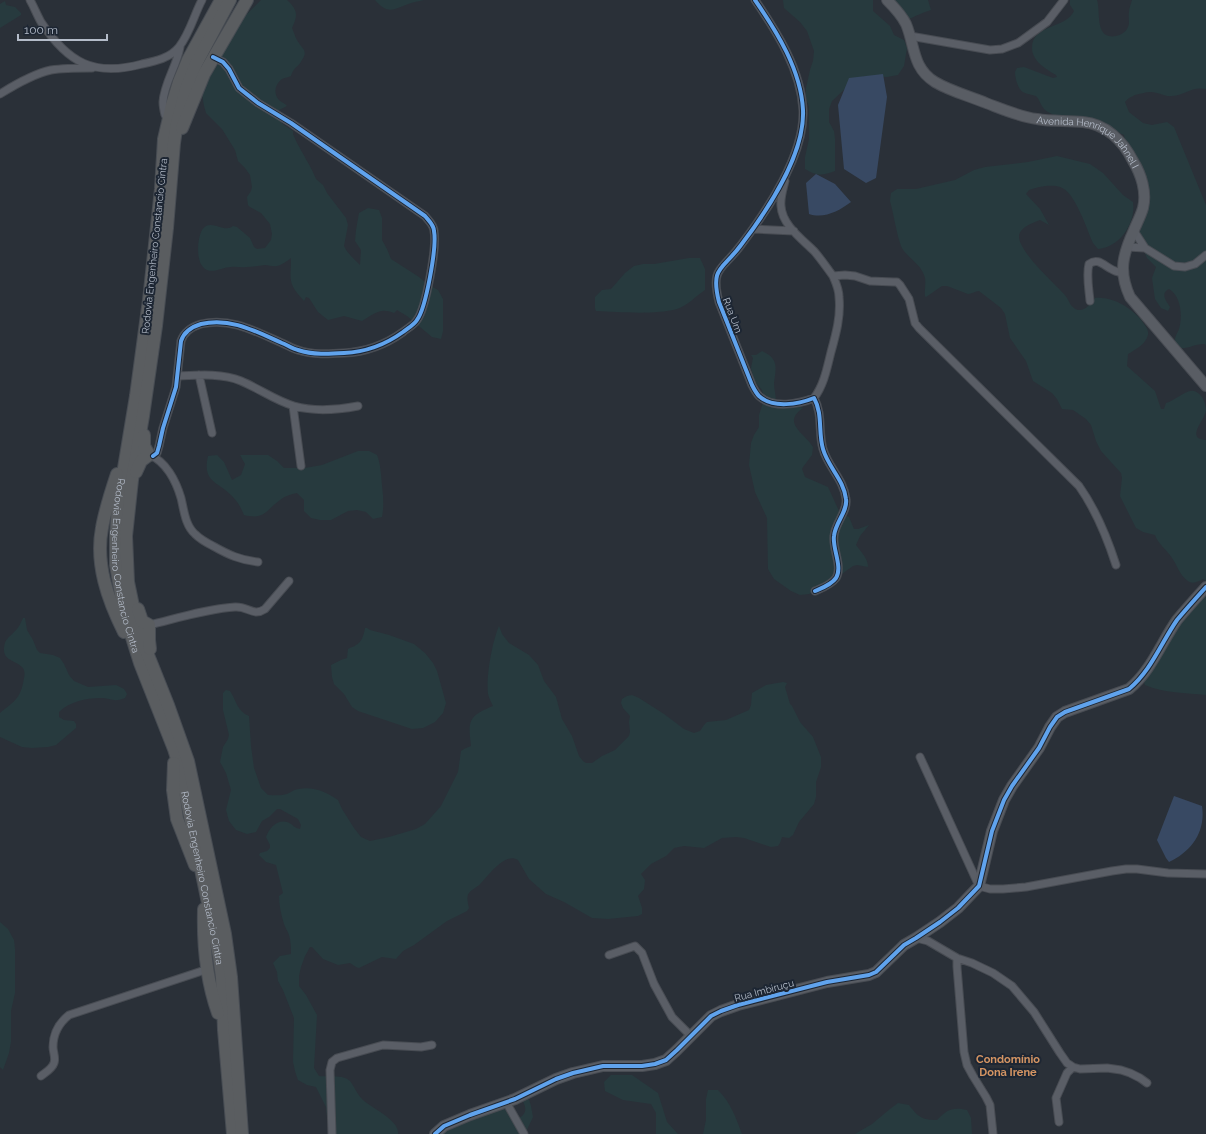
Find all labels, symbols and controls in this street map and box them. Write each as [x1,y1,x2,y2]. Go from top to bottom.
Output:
scale bar [18,16,107,42]
text: 100 m [24,23,58,37]
street label: Avenida Henrique Jahnel I [1036,114,1141,170]
street label: Rodovia Engenheiro Constancio Cintra [140,158,169,334]
street label: Rua Um [721,296,744,334]
street label: Rodovia Engenheiro Constancio Cintra [110,478,141,654]
street label: Rodovia Engenheiro Constancio Cintra [179,790,225,965]
street label: Rua Imbiruçu [733,977,795,1004]
district label: Condomínio Dona Irene [976,1053,1040,1079]

